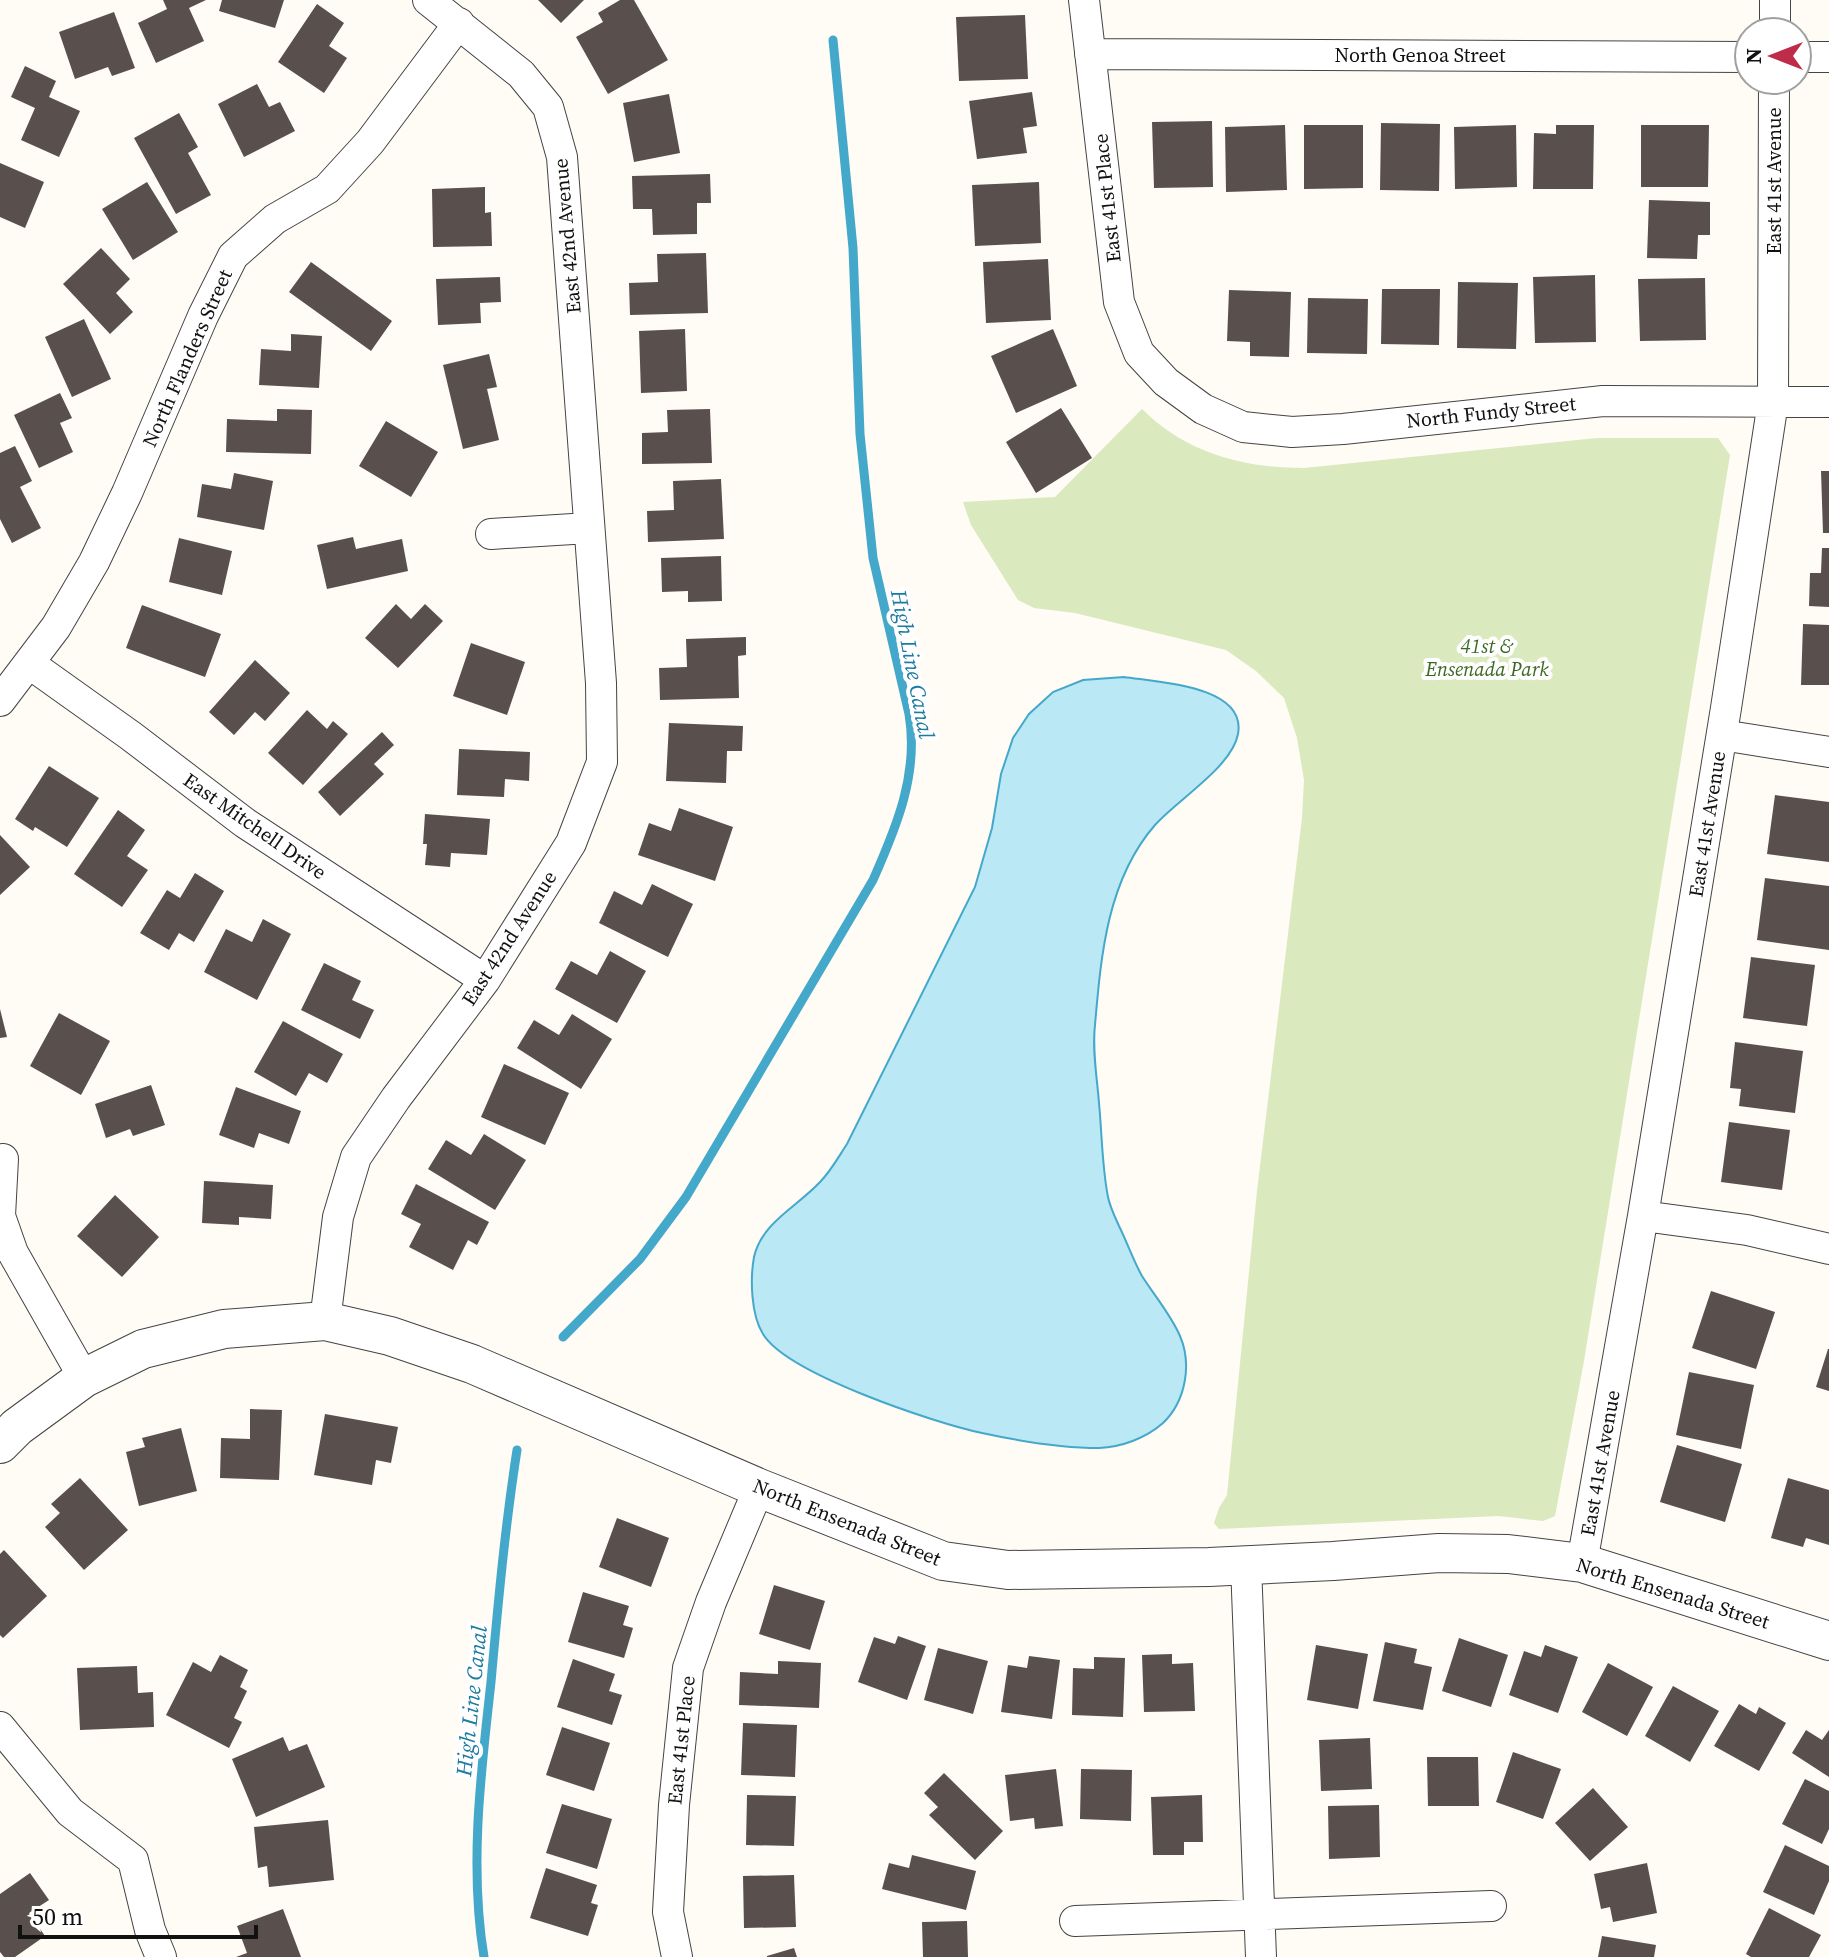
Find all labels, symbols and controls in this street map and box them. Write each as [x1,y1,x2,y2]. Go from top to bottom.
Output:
north arrow [1733,16,1813,96]
street label: North Genoa Street [1335,41,1506,69]
text: N [1738,48,1768,64]
street label: East 41st Avenue [1760,107,1788,255]
street label: East 41st Place [1086,132,1128,264]
street label: East 42nd Avenue [546,157,588,315]
street label: North Flanders Street [135,264,239,451]
street label: North Fundy Street [1405,389,1578,435]
water label: High Line Canal [884,586,942,742]
park label: 41st & Ensenada Park [1424,632,1549,683]
street label: East 41st Avenue [1682,749,1732,899]
street label: East Mitchell Drive [178,766,332,886]
street label: East 42nd Avenue [455,865,563,1011]
street label: East 41st Avenue [1573,1388,1627,1538]
street label: North Ensenada Street [749,1471,946,1573]
street label: North Ensenada Street [1573,1550,1773,1636]
water label: High Line Canal [448,1623,494,1779]
street label: East 41st Place [660,1674,702,1806]
scale bar [20,1889,256,1939]
text: 50 m [32,1900,83,1933]

